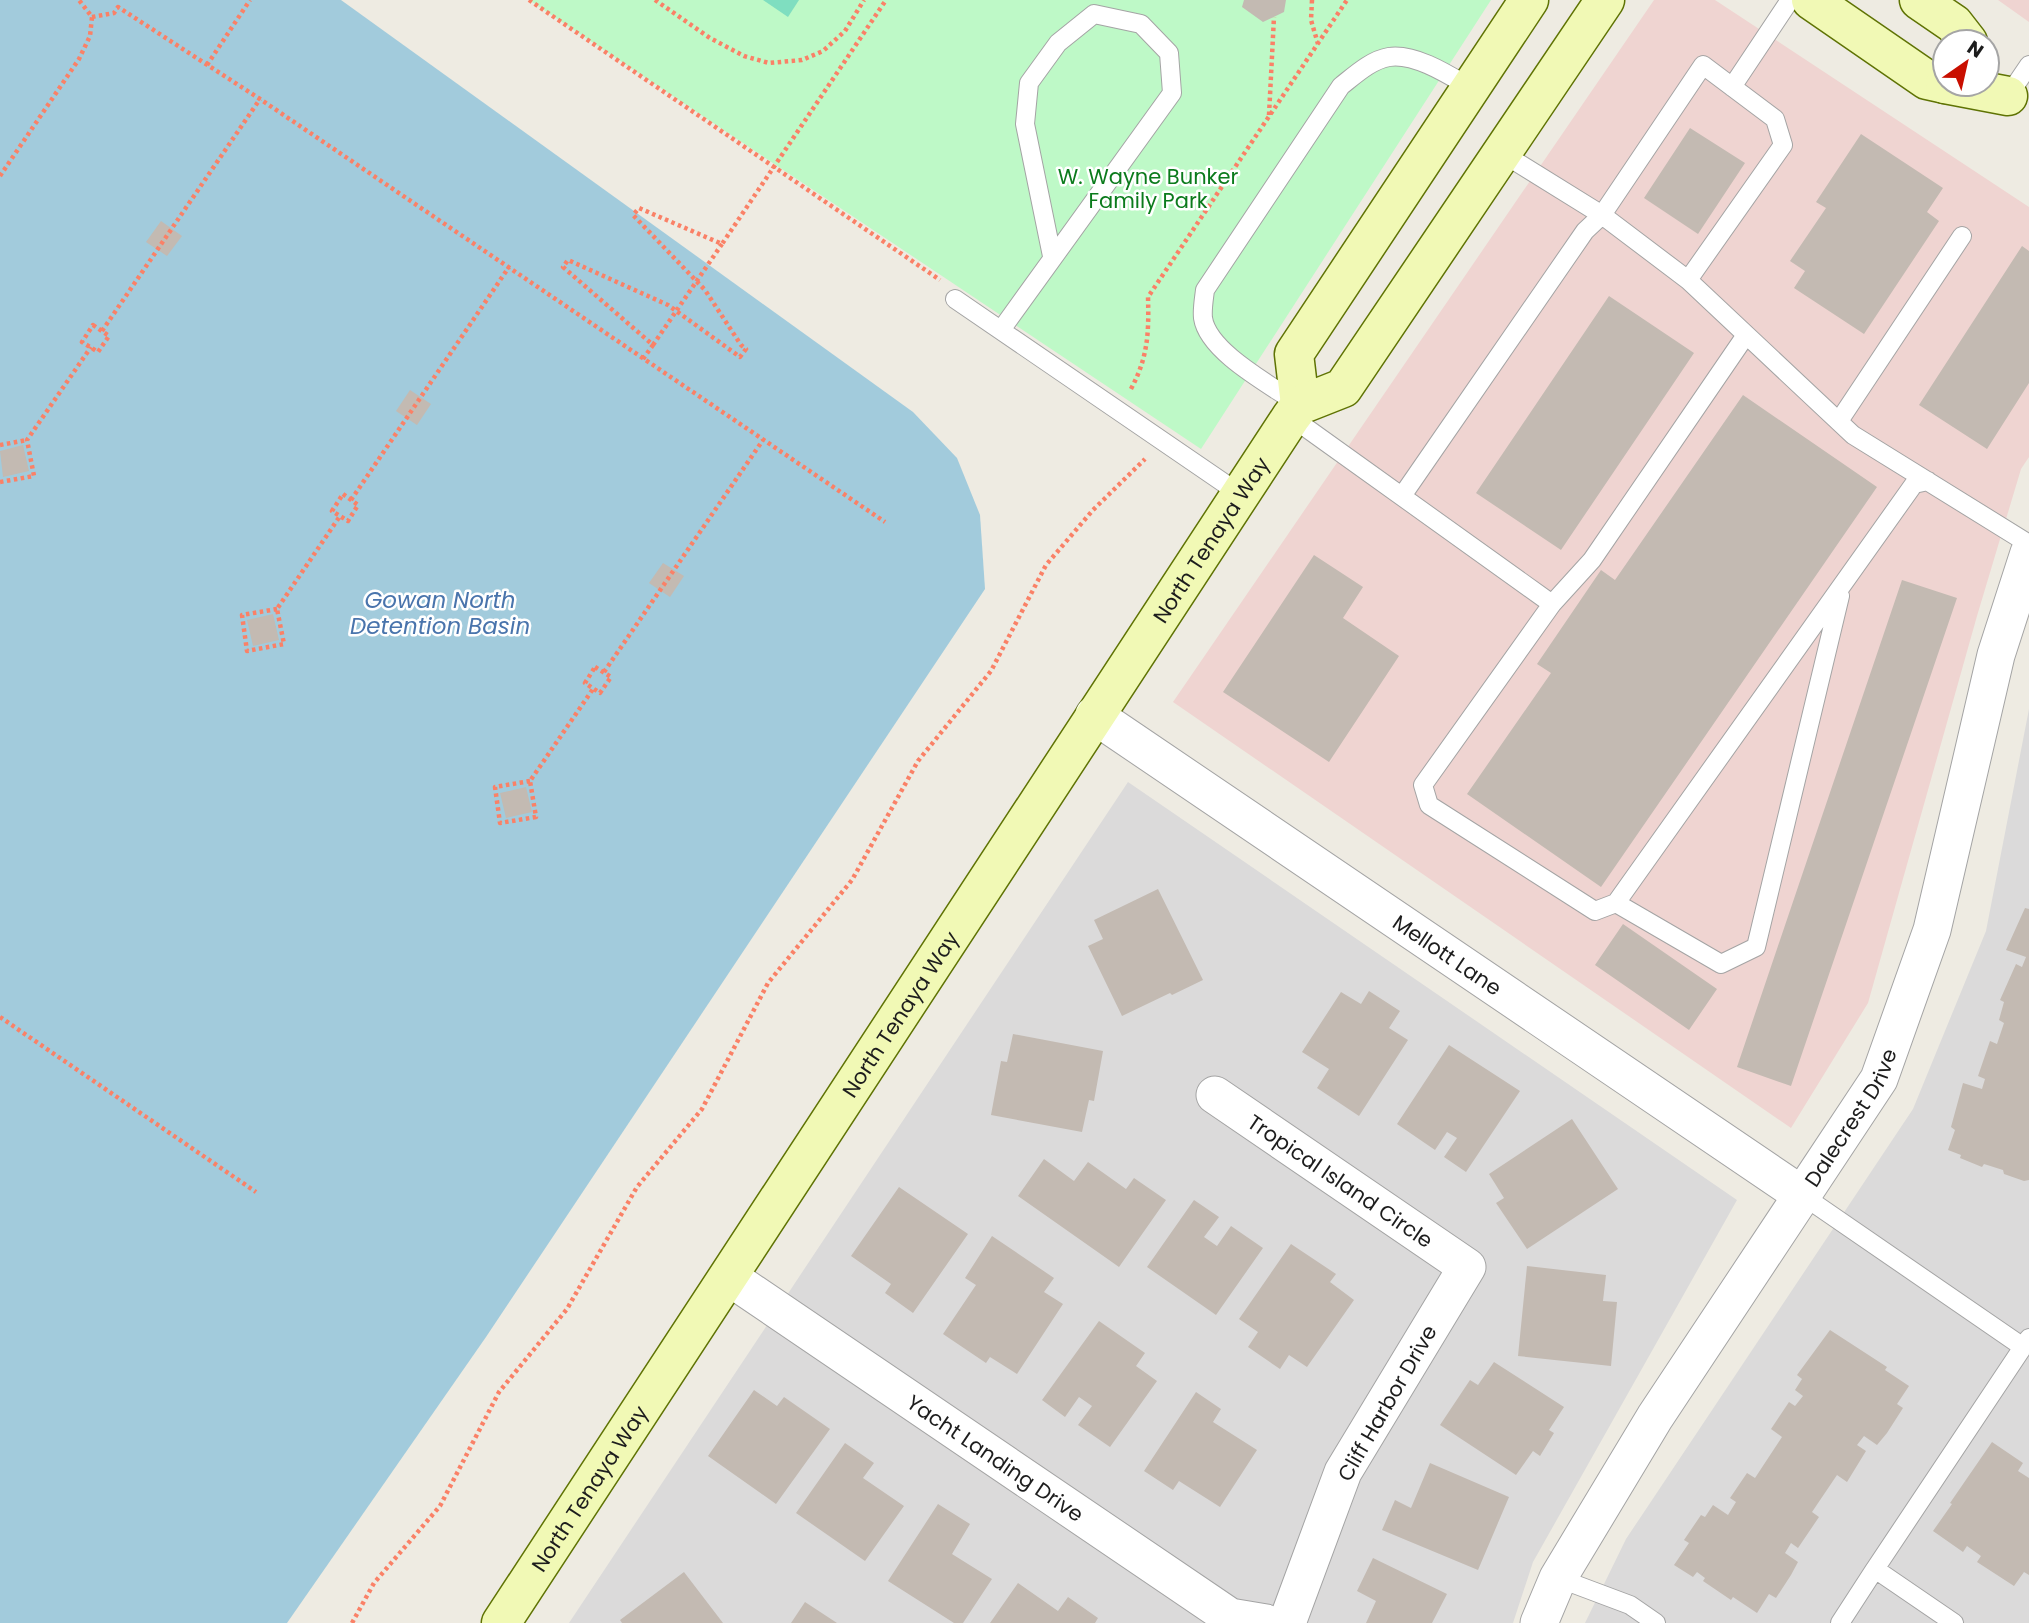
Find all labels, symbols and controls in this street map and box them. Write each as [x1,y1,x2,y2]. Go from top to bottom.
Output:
north arrow [1931,28,2001,98]
text: N [1962,34,1989,65]
park label: W. Wayne Bunker Family Park [1058,162,1238,215]
street label: North Tenaya Way [1146,451,1276,628]
water label: Gowan North Detention Basin [350,584,530,642]
street label: Mellott Lane [1387,907,1508,1002]
street label: North Tenaya Way [835,925,965,1103]
street label: Dalecrest Drive [1797,1044,1903,1192]
street label: Tropical Island Circle [1242,1107,1439,1254]
street label: Cliff Harbor Drive [1330,1319,1444,1487]
street label: Yacht Landing Drive [901,1387,1090,1528]
street label: North Tenaya Way [524,1400,654,1577]

